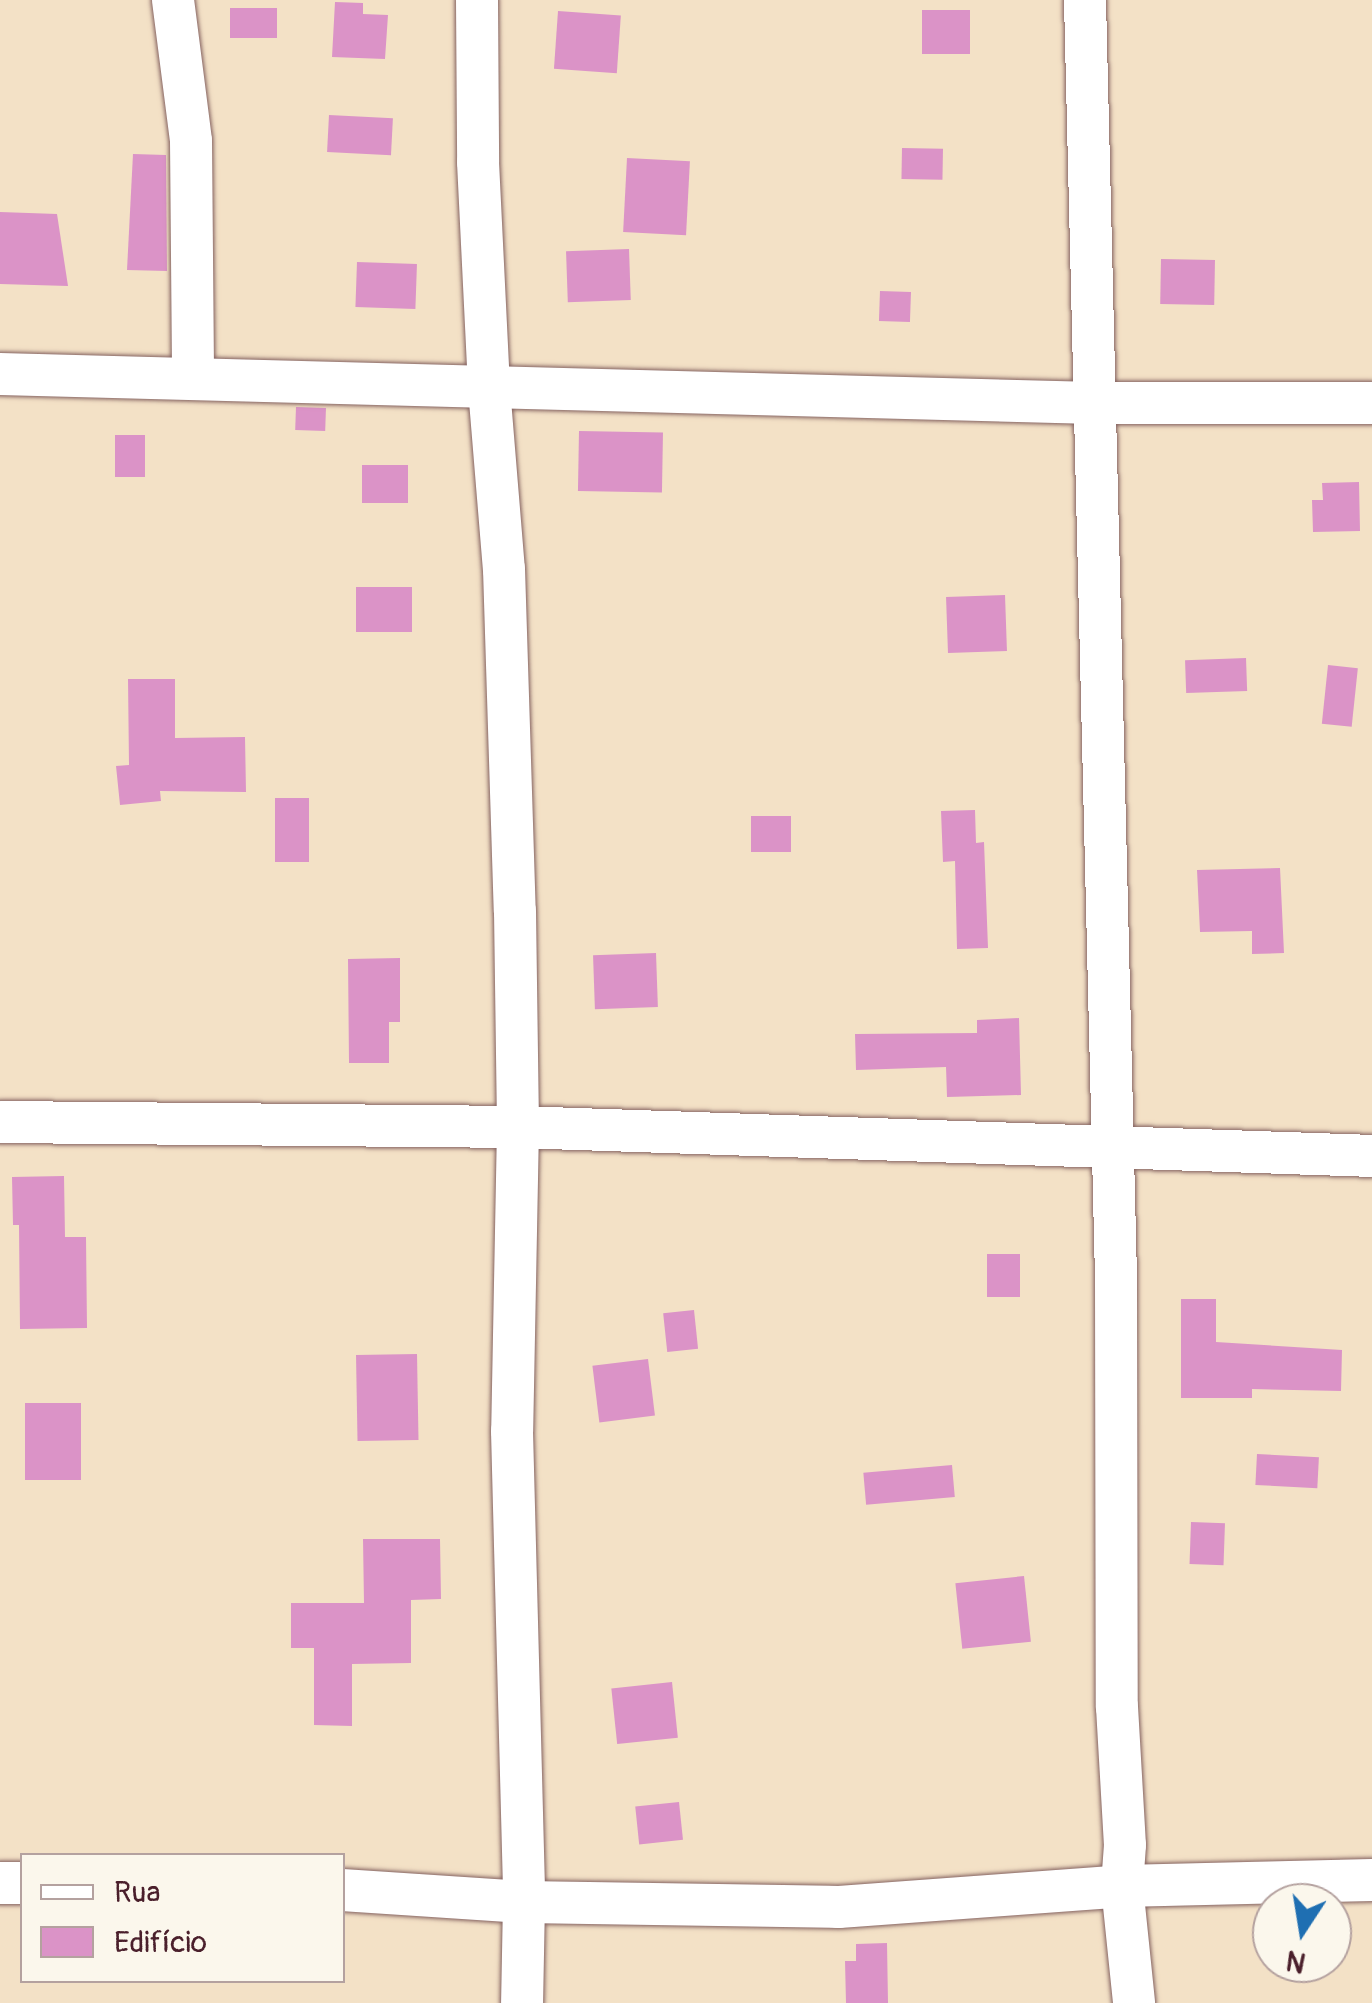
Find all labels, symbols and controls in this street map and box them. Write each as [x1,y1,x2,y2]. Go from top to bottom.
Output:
legend [20,1853,345,1983]
text: Rua [114,1874,160,1911]
north arrow [1252,1883,1352,1983]
text: Edifício [114,1924,207,1961]
text: N [1283,1942,1309,1980]

